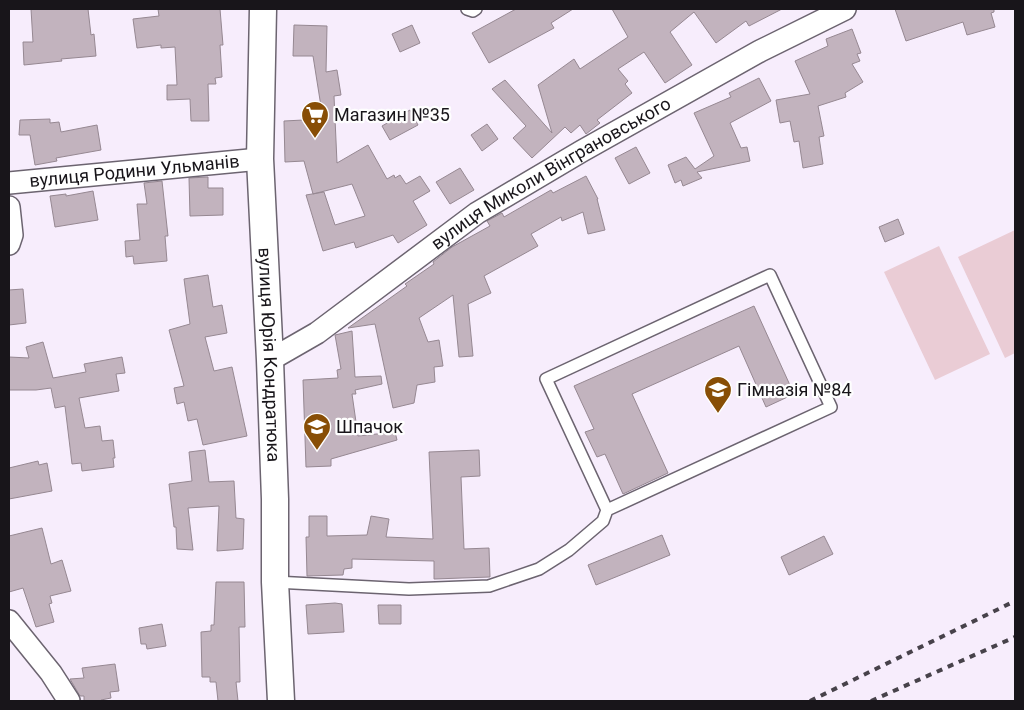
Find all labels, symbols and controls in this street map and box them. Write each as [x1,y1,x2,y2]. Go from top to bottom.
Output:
street label: вулиця Миколи Вінграновського [427,92,674,254]
supermarket icon: Магазин №35 [300,100,330,139]
place label: Магазин №35 [334,104,450,125]
street label: вулиця Родини Ульманів [28,150,240,191]
street label: вулиця Юрія Кондратюка [254,247,285,462]
school or university icon: Гімназія №84 [703,375,733,414]
place label: Гімназія №84 [737,379,852,400]
school or university icon: Шпачок [302,412,332,451]
place label: Шпачок [336,416,403,437]

